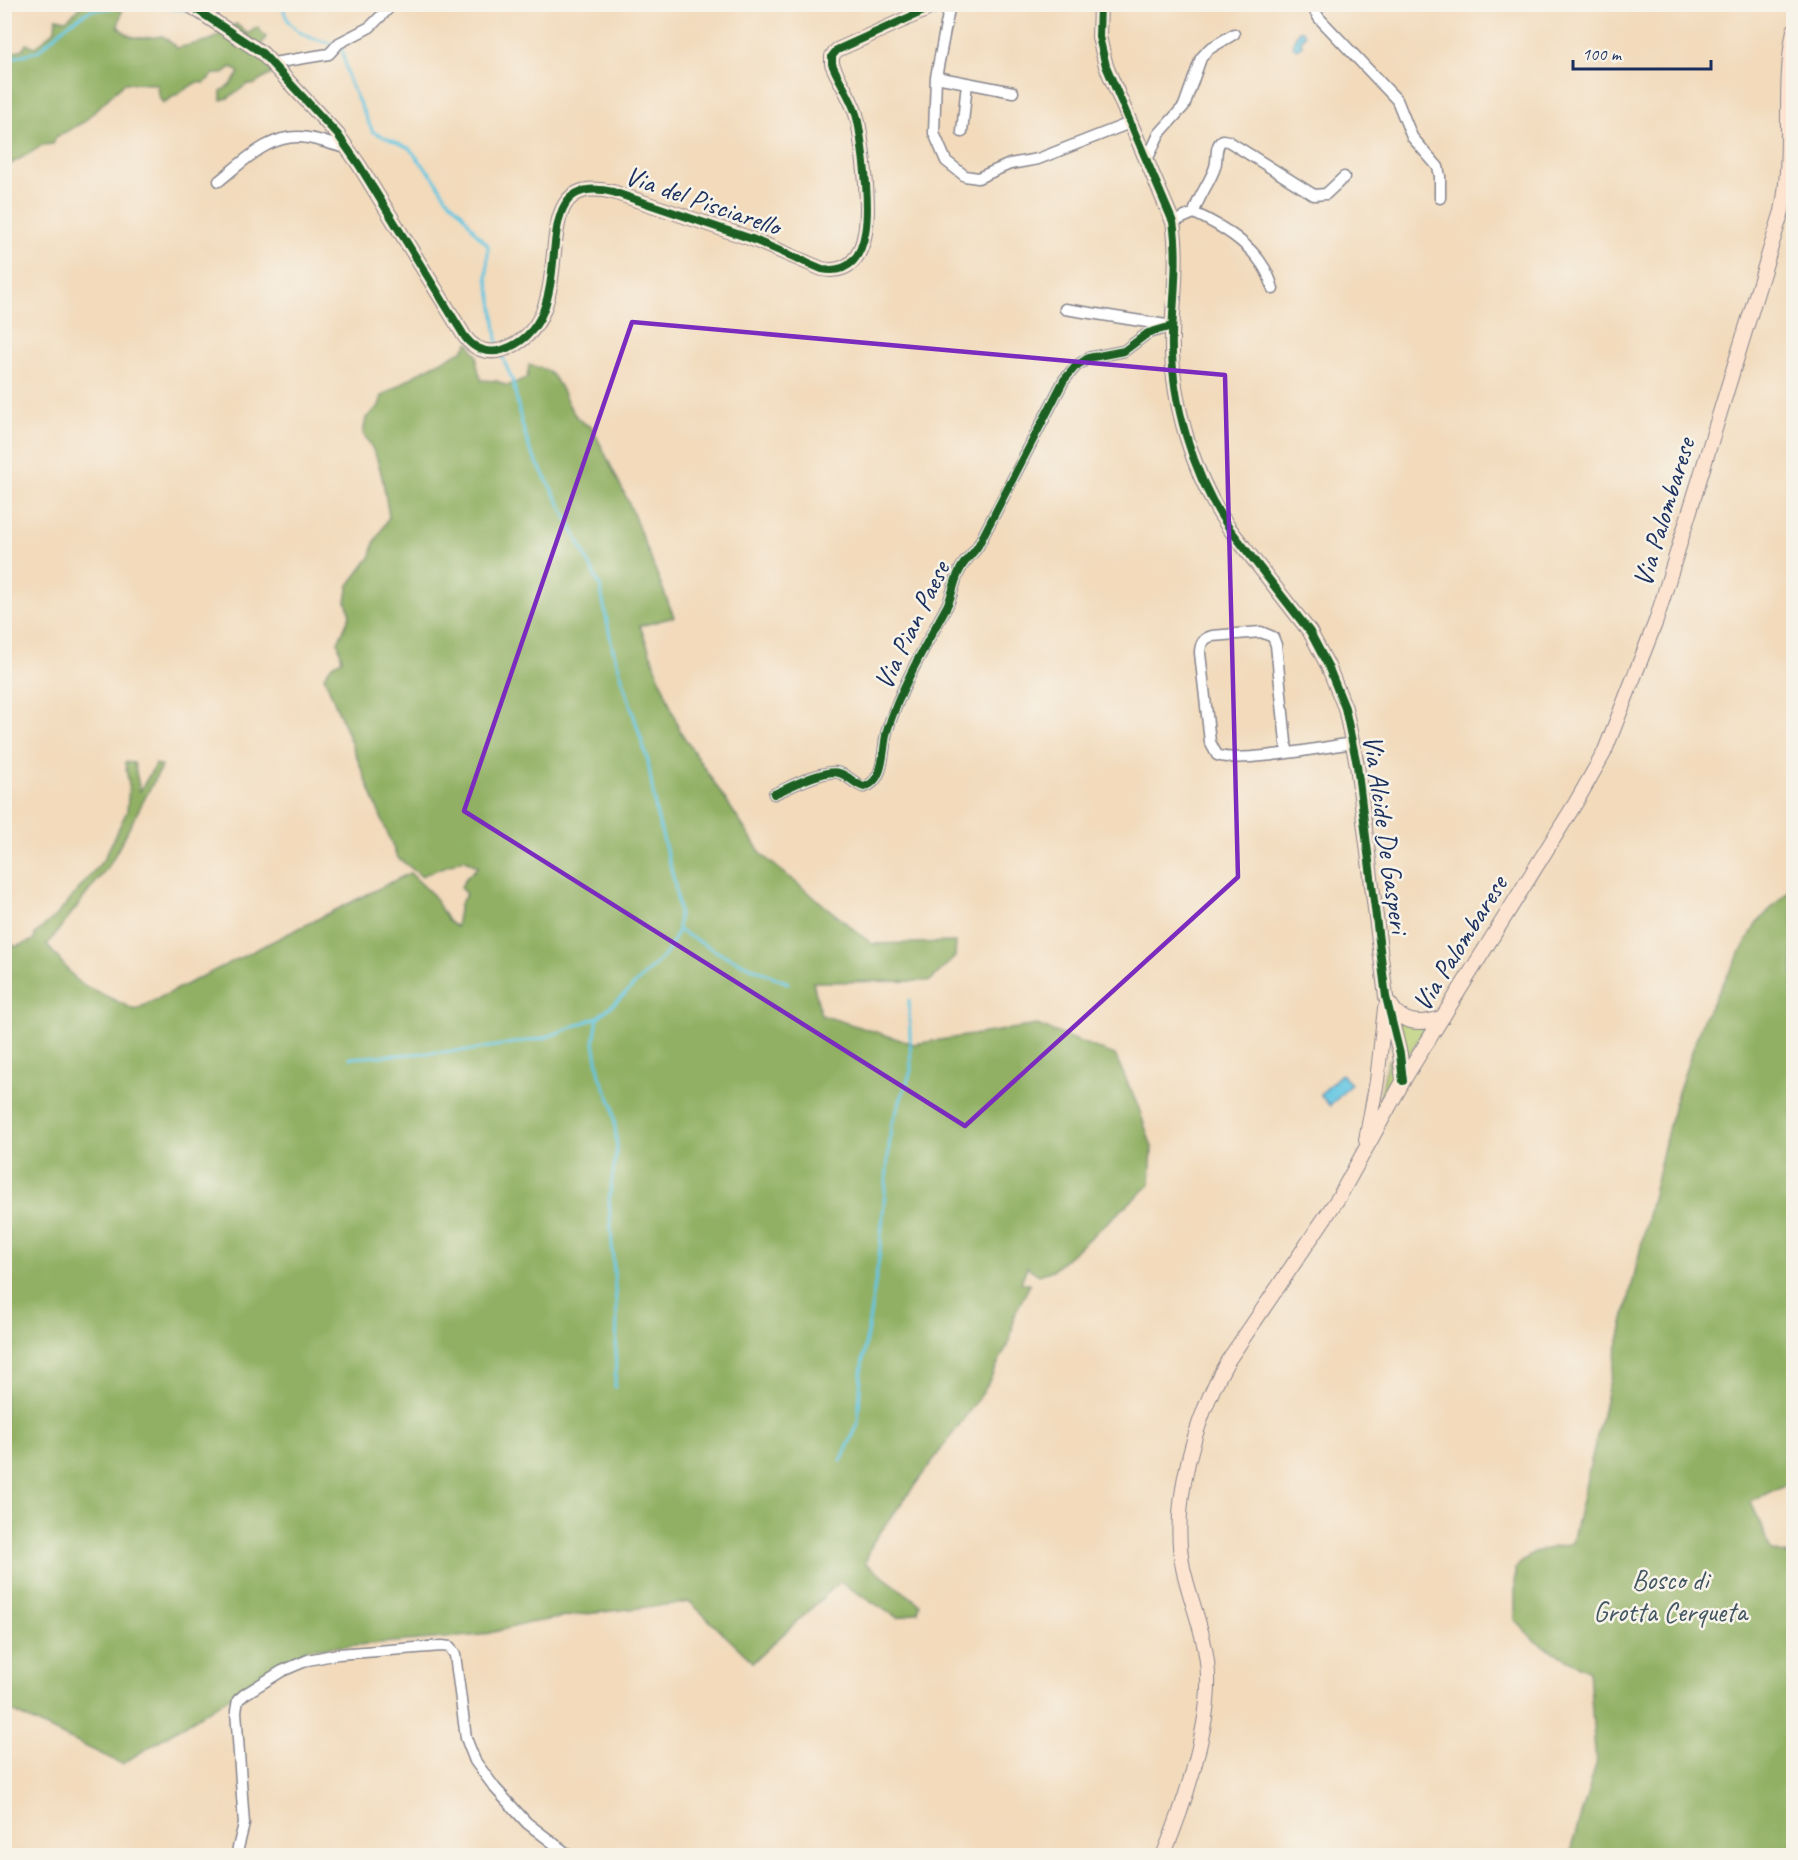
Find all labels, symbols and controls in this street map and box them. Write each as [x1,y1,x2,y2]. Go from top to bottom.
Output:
scale bar [1573,33,1711,71]
text: 100 m [1582,43,1623,65]
street label: Via del Pisciarello [621,158,788,244]
street label: Via Palombarese [1624,432,1703,591]
street label: Via Pian Paese [865,554,958,695]
street label: Via Alcide De Gasperi [1355,733,1418,939]
street label: Via Palombarese [1404,867,1516,1018]
park label: Bosco di Grotta Cerqueta [1593,1562,1749,1629]

